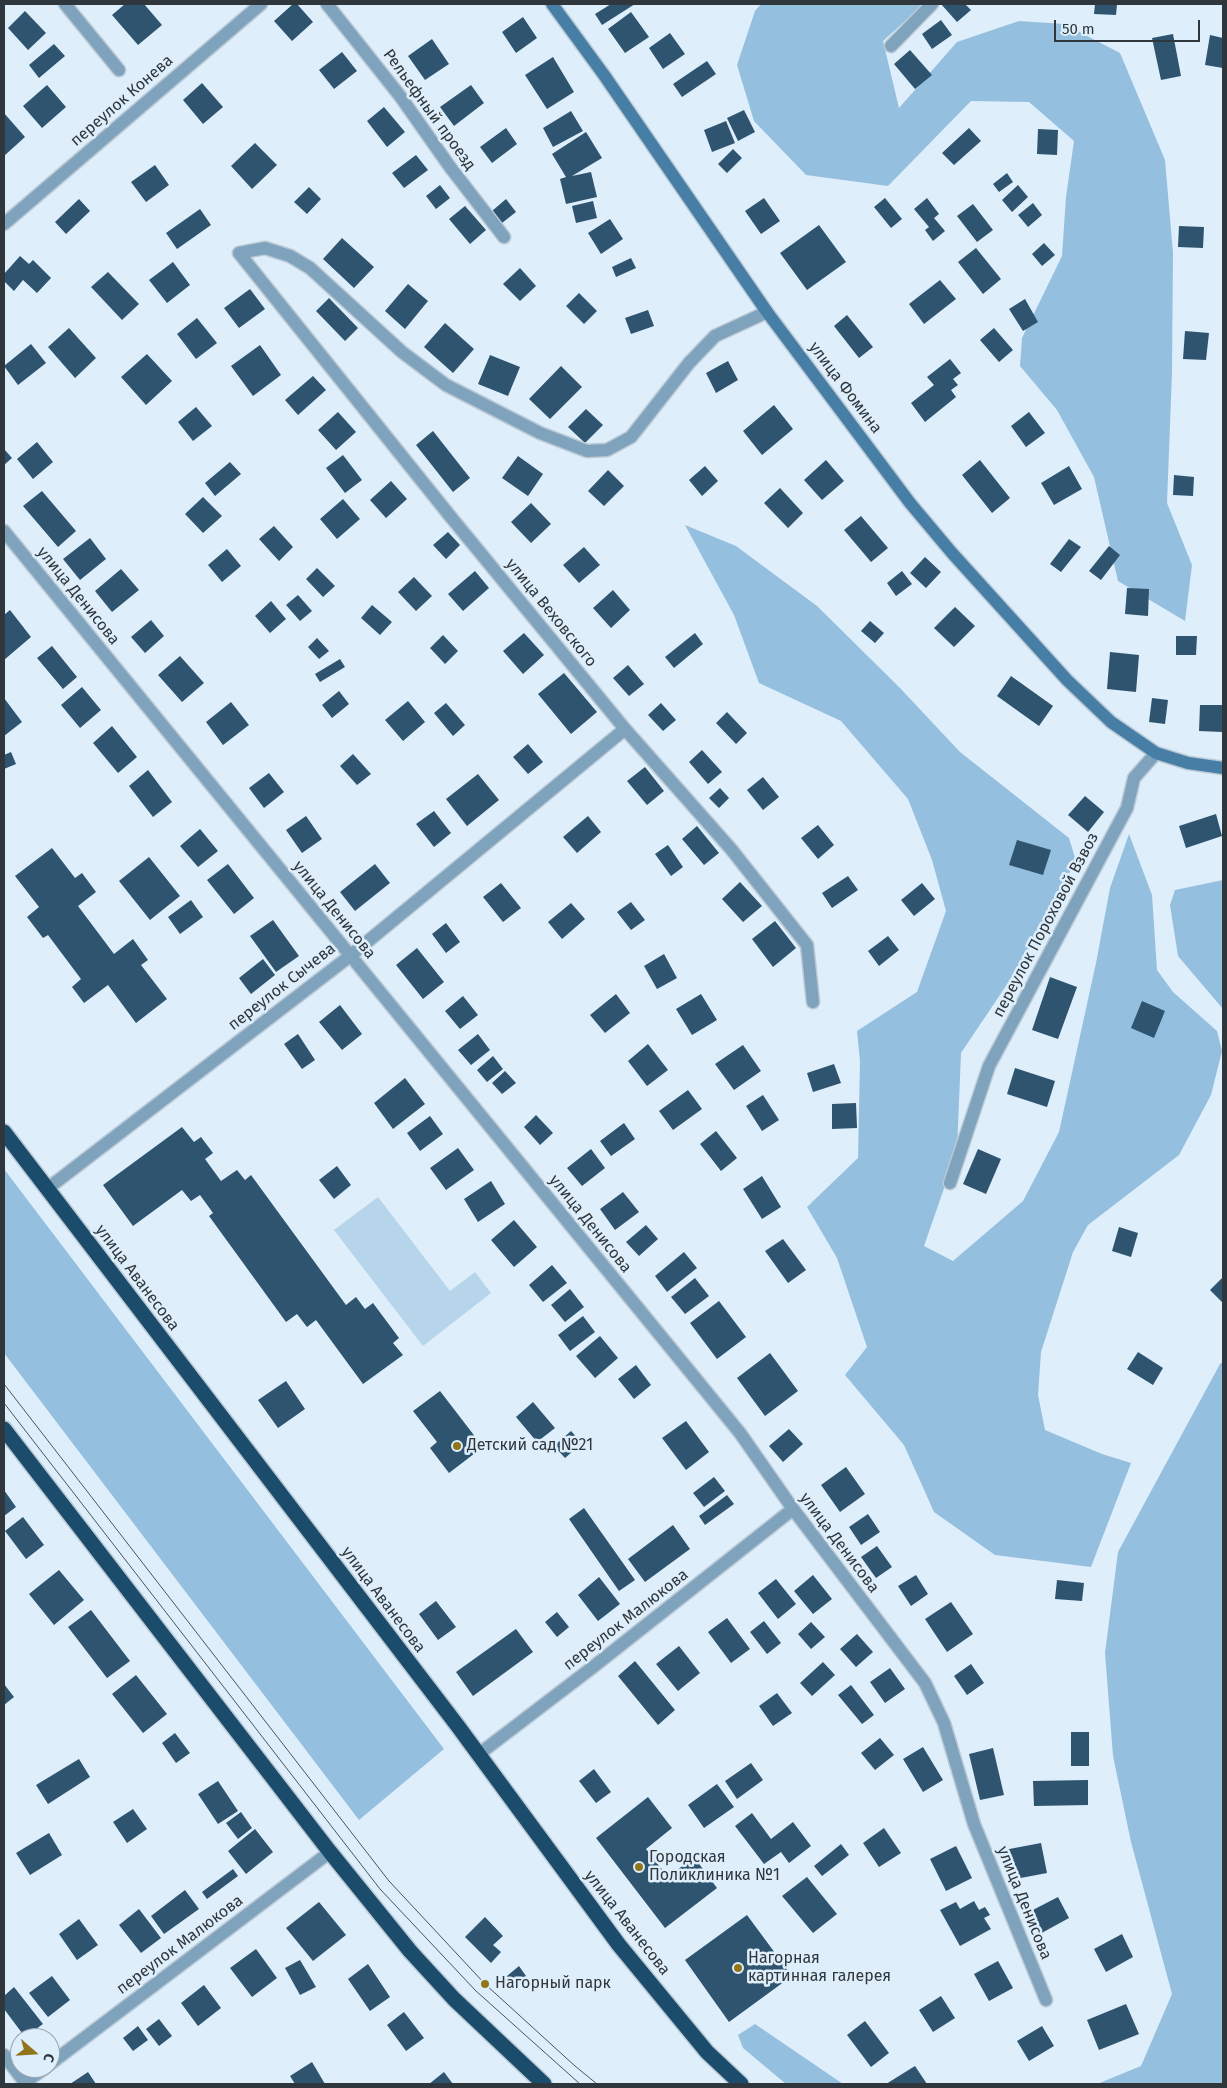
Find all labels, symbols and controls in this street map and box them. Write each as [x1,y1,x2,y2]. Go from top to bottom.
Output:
scale bar [1057,10,1203,42]
text: 50 m [1062,20,1095,38]
street label: Рельефный проезд [379,46,479,174]
street label: переулок Конева [67,51,177,151]
street label: улица Фомина [804,338,886,438]
street label: улица Денисова [33,543,123,649]
street label: улица Веховского [501,555,601,671]
street label: переулок Пороховой Взвоз [989,829,1103,1021]
street label: улица Денисова [289,857,379,963]
street label: переулок Сычева [225,939,339,1035]
street label: улица Денисова [545,1171,635,1277]
street label: улица Аванесова [91,1221,183,1335]
place label: Детский сад №21 [467,1436,593,1456]
marker: Детский сад №21 [451,1440,463,1452]
street label: улица Денисова [795,1489,883,1597]
street label: улица Аванесова [337,1543,429,1657]
street label: переулок Малюкова [560,1565,692,1675]
street label: улица Денисова [993,1843,1055,1963]
place label: Городская Поликлиника №1 [649,1848,780,1886]
marker: Городская Поликлиника №1 [633,1861,645,1873]
street label: улица Аванесова [580,1867,674,1979]
street label: переулок Малюкова [113,1891,247,1999]
place label: Нагорная картинная галерея [748,1949,891,1987]
marker: Нагорная картинная галерея [732,1962,744,1974]
place label: Нагорный парк [495,1974,611,1994]
marker: Нагорный парк [479,1978,491,1990]
north arrow [10,2028,60,2078]
text: С [39,2051,58,2064]

